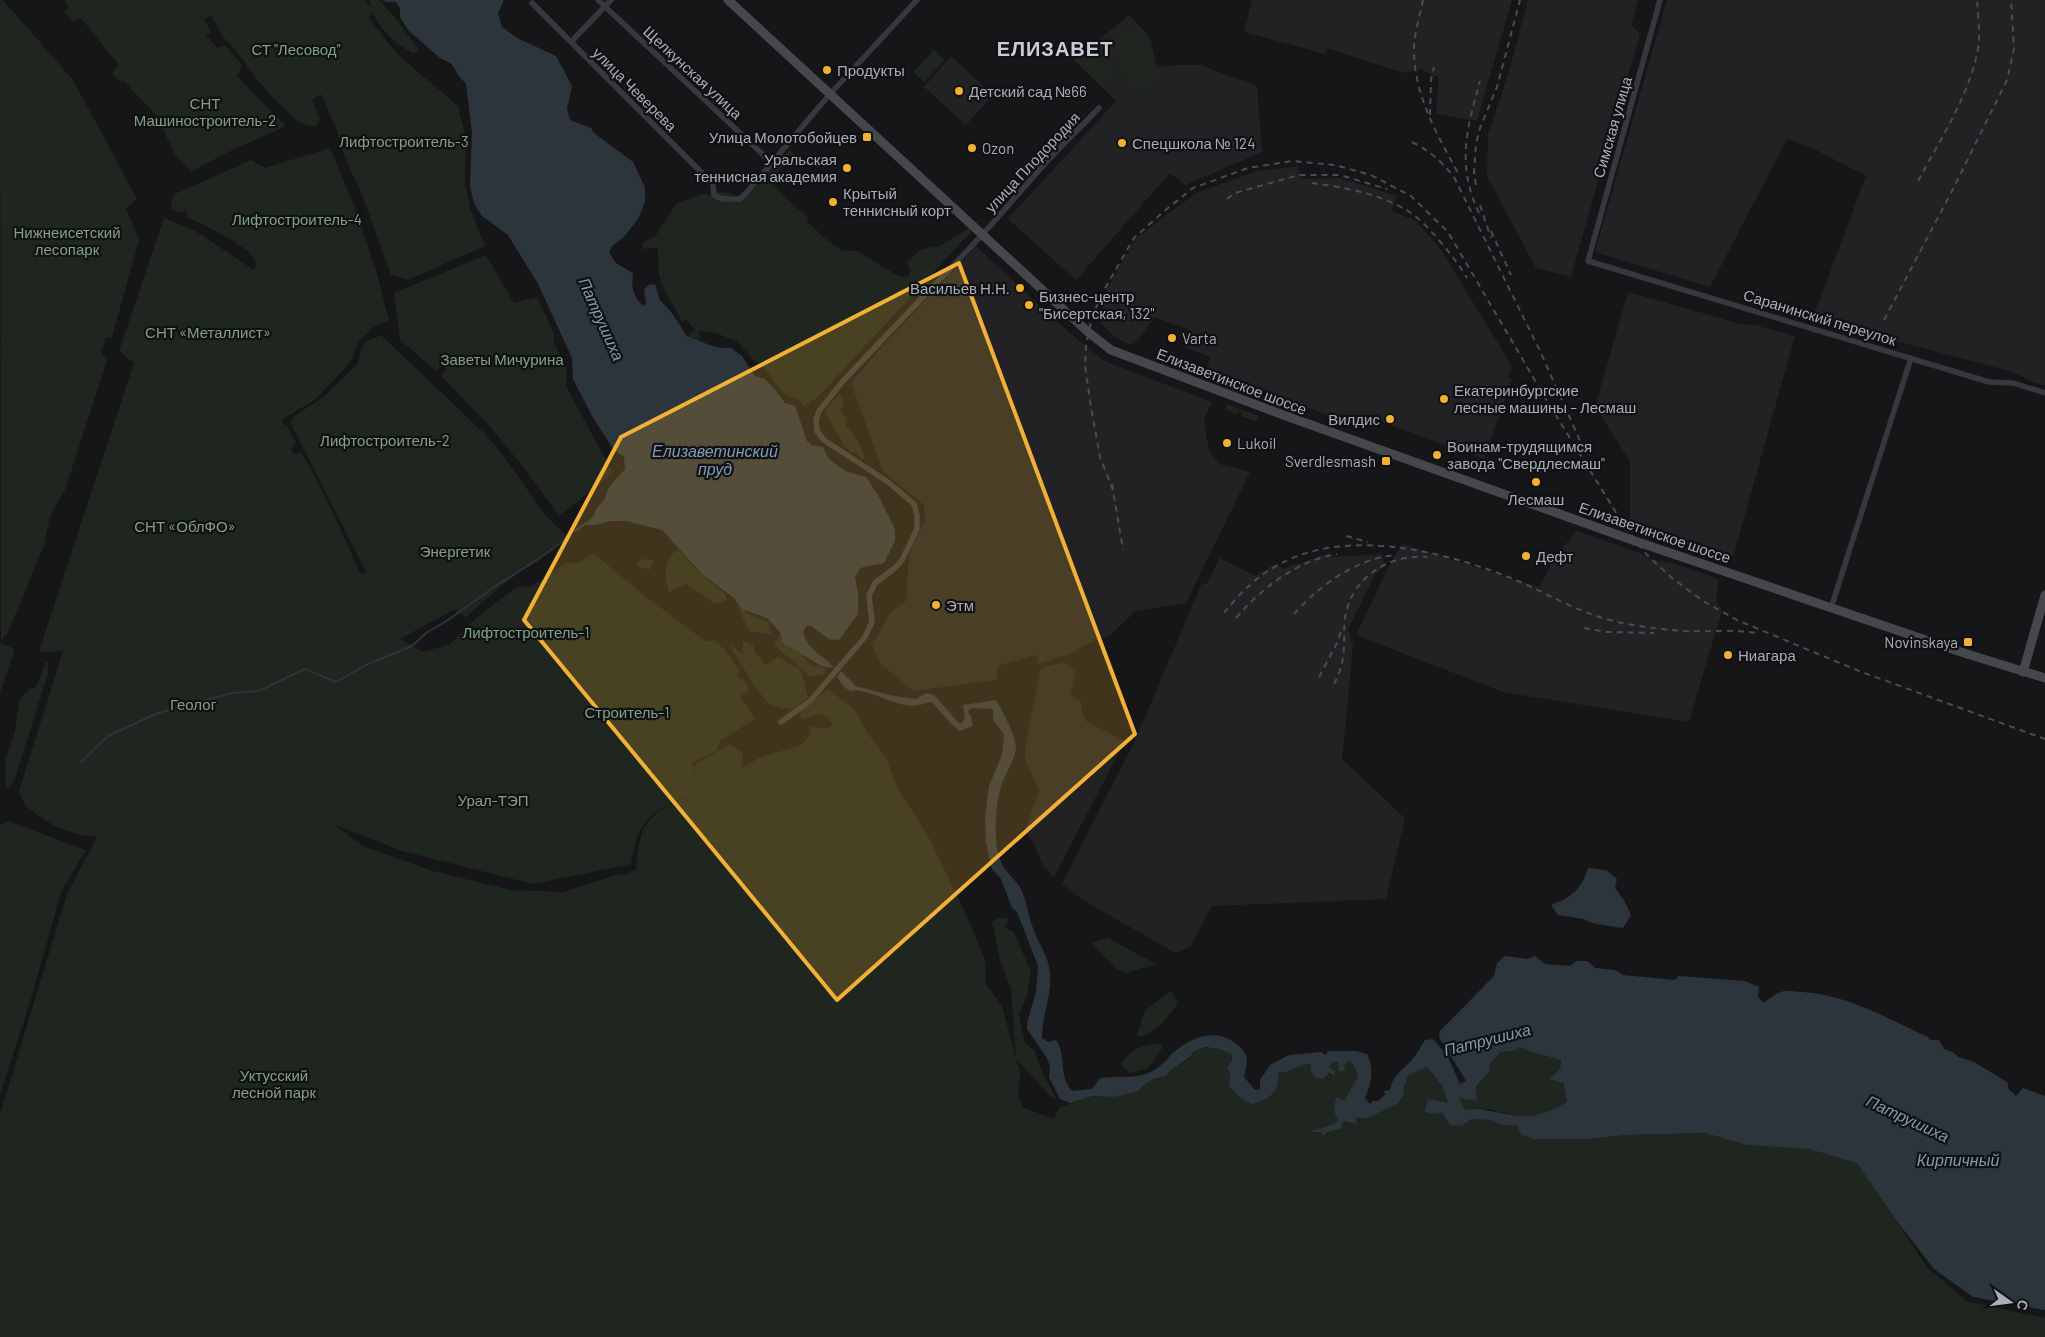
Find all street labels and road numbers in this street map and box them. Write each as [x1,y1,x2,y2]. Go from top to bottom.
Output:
street label: Щелкунская улица [640,22,747,123]
street label: улица Чеверева [589,43,681,135]
street label: Симская улица [1589,74,1635,180]
street label: улица Плодородия [981,108,1083,216]
street label: Саранинский переулок [1741,285,1899,349]
street label: Елизаветинское шоссе [1154,344,1310,418]
street label: Елизаветинское шоссе [1577,498,1733,566]

